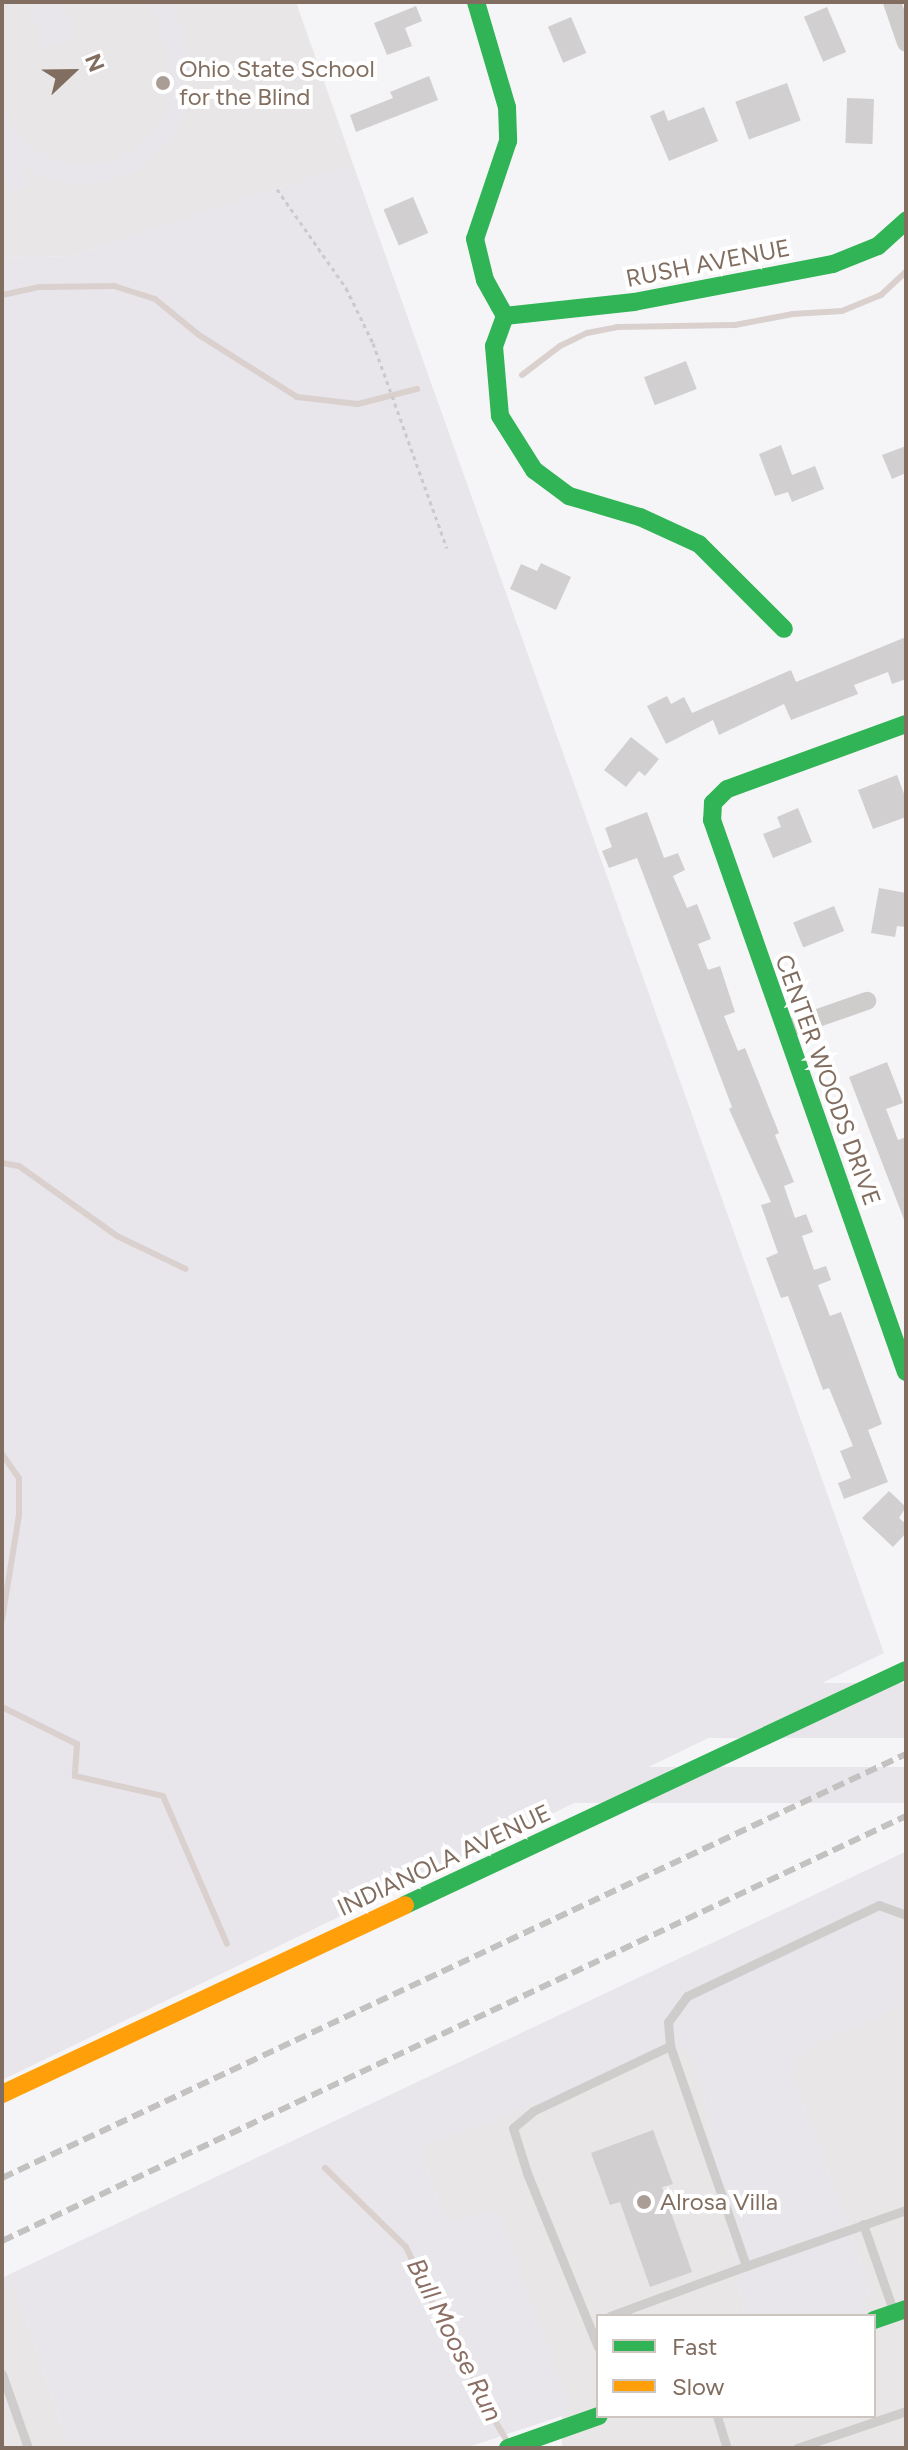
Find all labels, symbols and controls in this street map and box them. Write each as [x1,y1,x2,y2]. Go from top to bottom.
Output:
north arrow [32,32,112,112]
text: N [79,50,110,76]
place label: Ohio State School for the Blind [179,55,375,111]
marker: Ohio State School for the Blind [154,74,172,92]
street label: RUSH AVENUE [624,233,792,293]
street label: CENTER WOODS DRIVE [769,951,887,1209]
street label: INDIANOLA AVENUE [333,1798,555,1922]
place label: Alrosa Villa [660,2188,778,2216]
marker: Alrosa Villa [635,2193,653,2211]
water label: Bull Moose Run [400,2253,508,2427]
legend [596,2314,876,2418]
text: Fast [672,2332,717,2361]
text: Slow [672,2372,724,2401]

